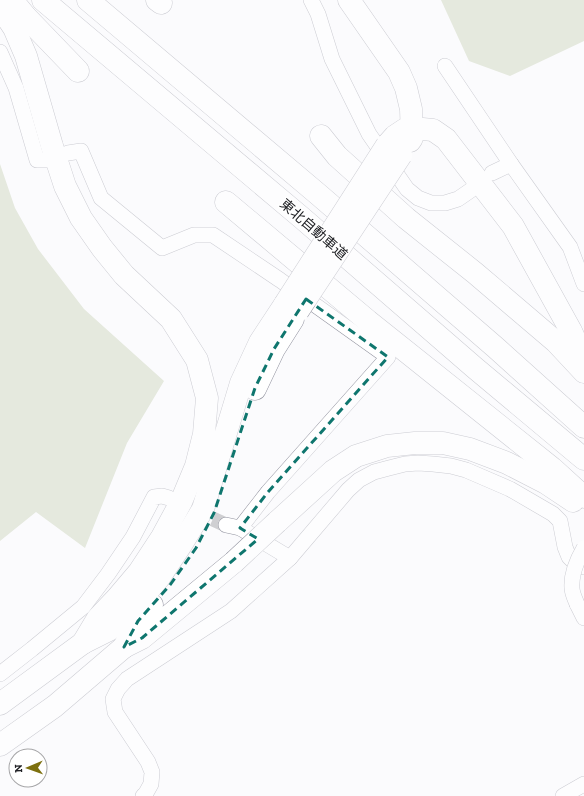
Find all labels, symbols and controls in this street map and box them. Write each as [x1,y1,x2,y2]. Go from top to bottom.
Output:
street label: 東北自動車道 [276,195,351,263]
north arrow [8,748,48,788]
text: N [12,763,25,773]

